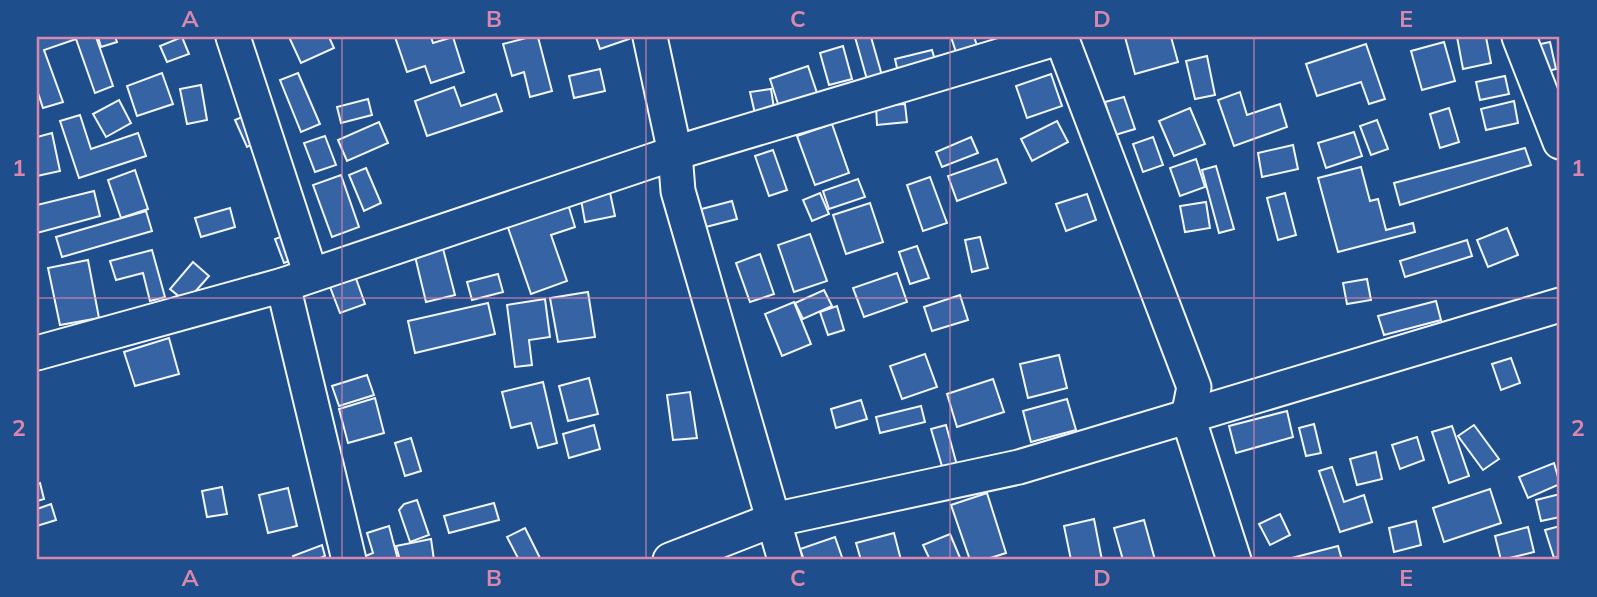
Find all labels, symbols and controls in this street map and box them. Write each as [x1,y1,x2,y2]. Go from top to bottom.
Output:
text: A [181,4,199,33]
text: B [486,4,502,33]
text: C [790,4,806,33]
text: D [1093,4,1111,33]
text: E [1399,4,1413,33]
text: 1 [12,153,26,182]
text: 1 [1571,153,1585,182]
text: 2 [12,413,26,442]
text: 2 [1571,413,1585,442]
text: A [181,563,199,592]
text: B [486,563,502,592]
text: C [790,563,806,592]
text: D [1093,563,1111,592]
text: E [1399,563,1413,592]

